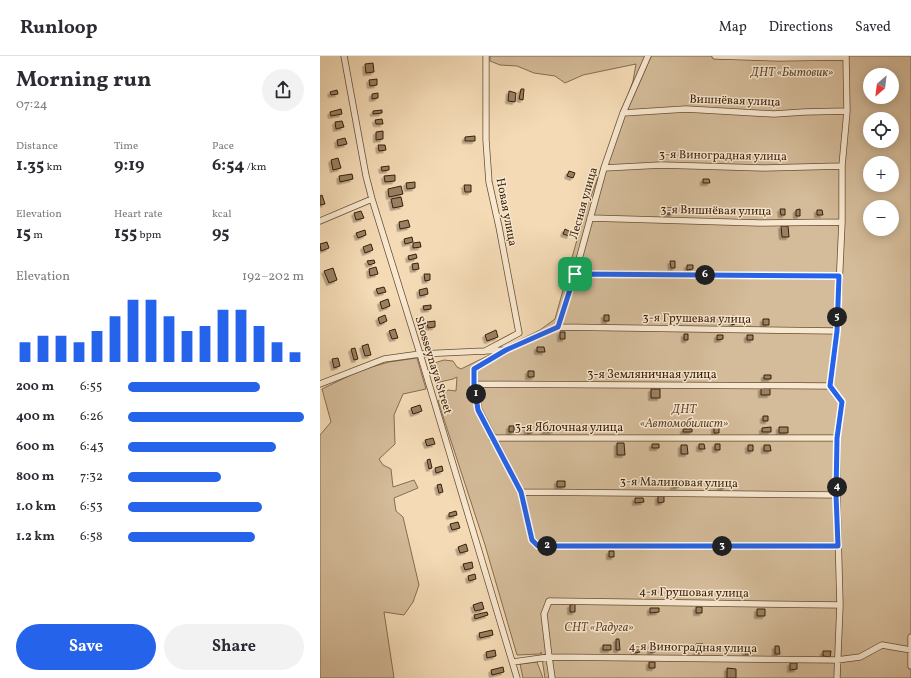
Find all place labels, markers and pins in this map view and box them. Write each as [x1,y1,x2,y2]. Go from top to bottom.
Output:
pin [558,257,592,291]
pin: 6 [695,265,715,285]
pin: 5 [827,307,847,327]
pin: 1 [466,384,486,404]
pin: 4 [827,477,847,497]
pin: 2 [537,536,557,556]
pin: 3 [712,536,732,556]

